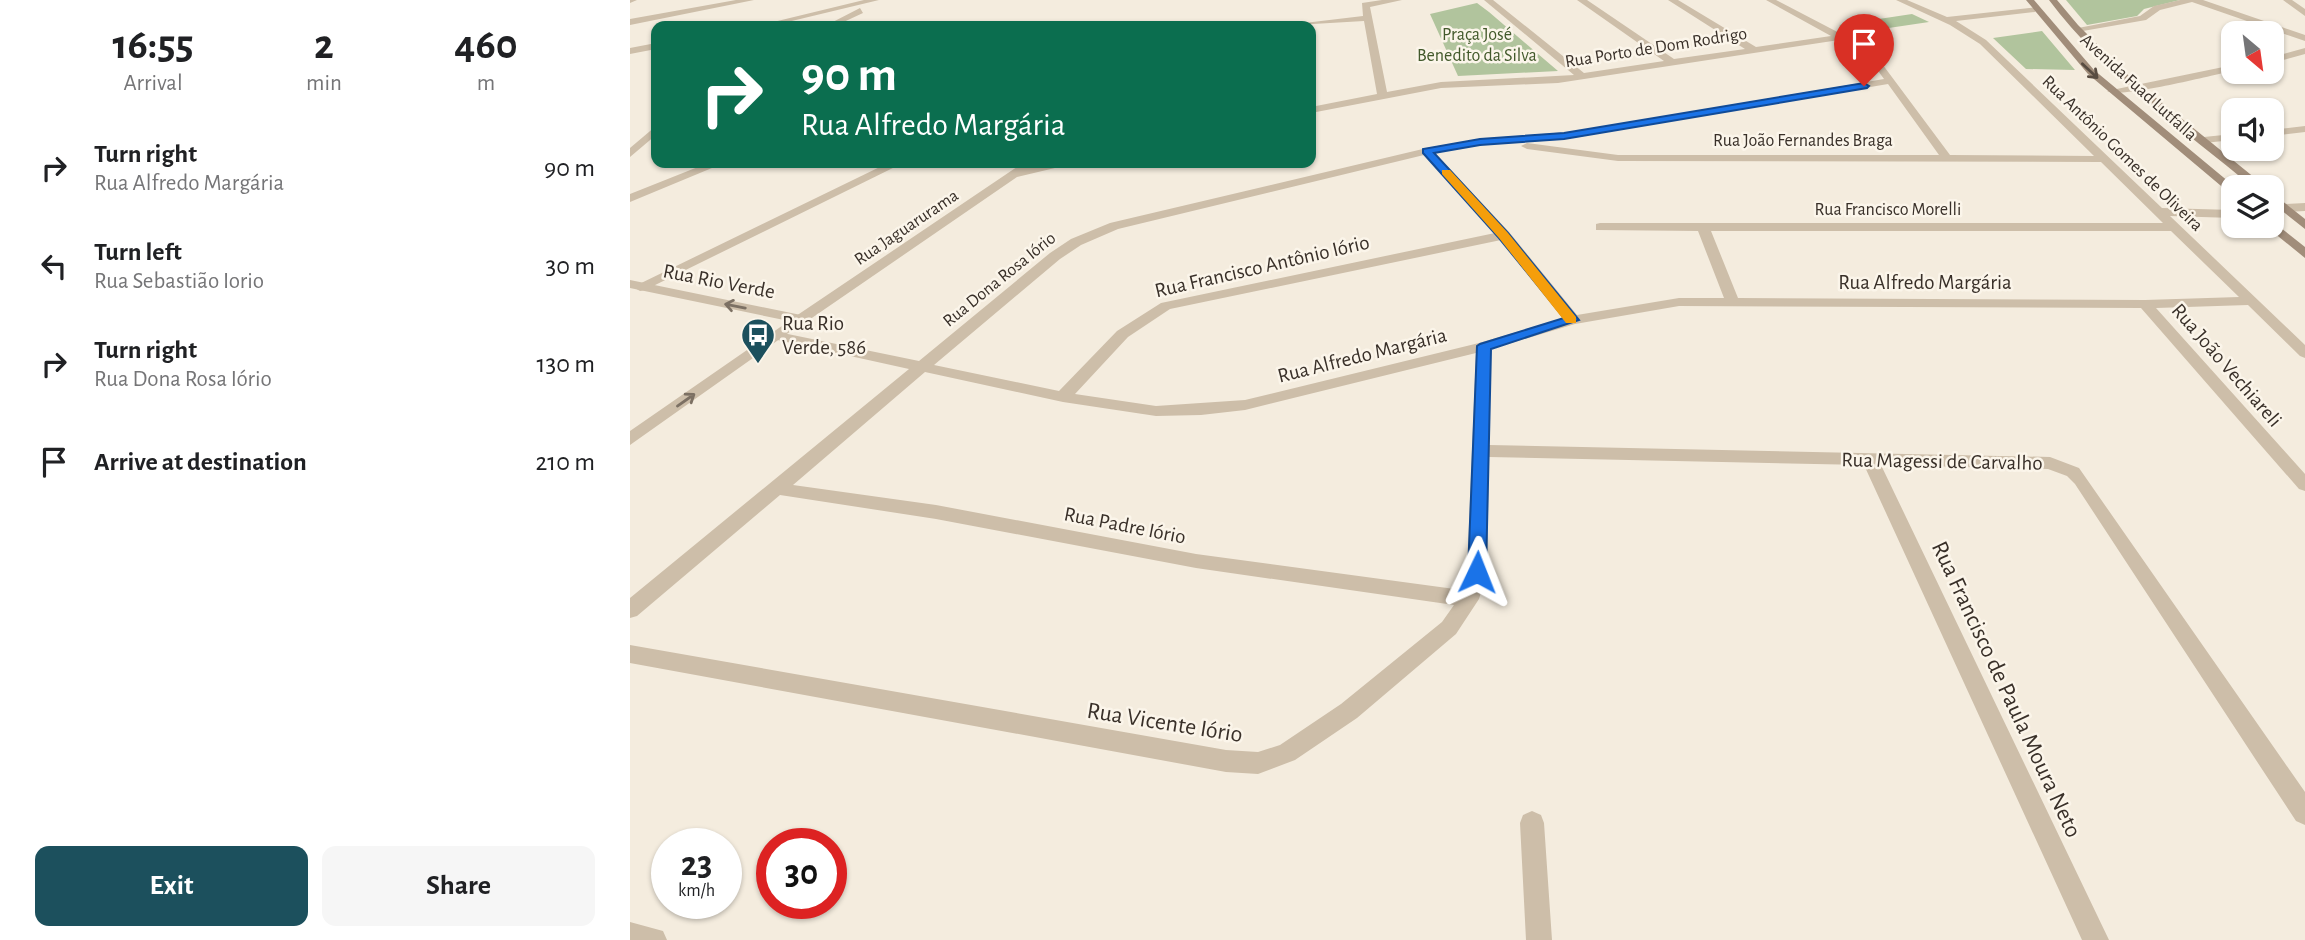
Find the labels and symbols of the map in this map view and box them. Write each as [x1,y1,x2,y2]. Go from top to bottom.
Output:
pin [1834,14,1894,86]
north arrow [2221,21,2284,84]
street label: Rua Porto de Dom Rodrigo [1564,25,1749,71]
park label: Praça José Benedito da Silva [1417,26,1537,65]
street label: Avenida Fuad Lutfalla [2077,31,2200,145]
one-way arrow [2081,62,2098,79]
street label: Rua Antônio Gomes de Oliveira [2039,72,2206,235]
street label: Rua João Fernandes Braga [1713,132,1893,150]
street label: Rua Jaguarurama [851,187,962,269]
street label: Rua Francisco Morelli [1815,201,1961,219]
street label: Rua Dona Rosa Iório [940,229,1060,331]
street label: Rua Francisco Antônio Iório [1153,232,1371,301]
street label: Rua Rio Verde [661,260,777,303]
street label: Rua Alfredo Margária [1838,272,2012,293]
one-way arrow [724,299,747,312]
street label: Rua João Vechiareli [2168,300,2286,431]
place label: Rua Rio Verde, 586 [782,313,866,358]
bus stop icon: Rua Rio Verde, 586 [739,316,777,365]
street label: Rua Alfredo Margária [1275,324,1449,387]
one-way arrow [676,393,695,407]
street label: Rua Magessi de Carvalho [1841,449,2043,474]
street label: Rua Padre Iório [1062,503,1187,548]
position arrow [1440,535,1514,609]
street label: Rua Francisco de Paula Moura Neto [1927,538,2085,841]
street label: Rua Vicente Iório [1085,699,1244,747]
speed limit sign: 30 [756,828,847,919]

